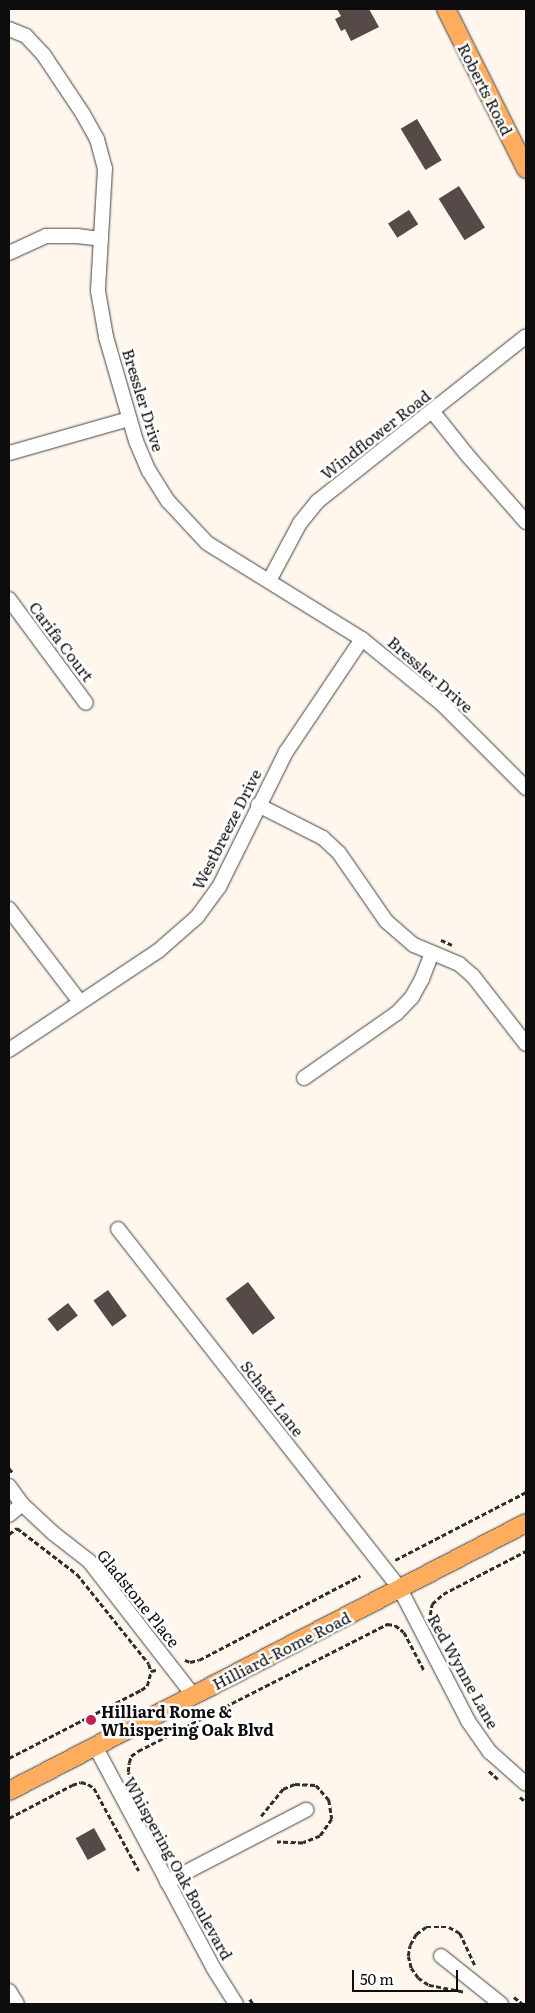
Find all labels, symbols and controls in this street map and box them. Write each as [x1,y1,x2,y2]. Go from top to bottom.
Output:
street label: Roberts Road [455,40,517,138]
street label: Bressler Drive [119,346,169,454]
street label: Windflower Road [316,385,434,483]
street label: Carifa Court [26,597,98,685]
street label: Bressler Drive [384,632,478,716]
street label: Westbreeze Drive [187,766,265,892]
street label: Schatz Lane [237,1356,309,1440]
street label: Gladstone Place [94,1545,184,1651]
street label: Hilliard-Rome Road [209,1607,353,1693]
street label: Red Wynne Lane [424,1610,504,1732]
place label: Hilliard Rome & Whispering Oak Blvd [101,1701,274,1739]
marker: Hilliard Rome & Whispering Oak Blvd [85,1714,97,1726]
street label: Whispering Oak Boulevard [121,1773,237,1963]
scale bar [355,1960,461,1992]
text: 50 m [360,1967,394,1990]

